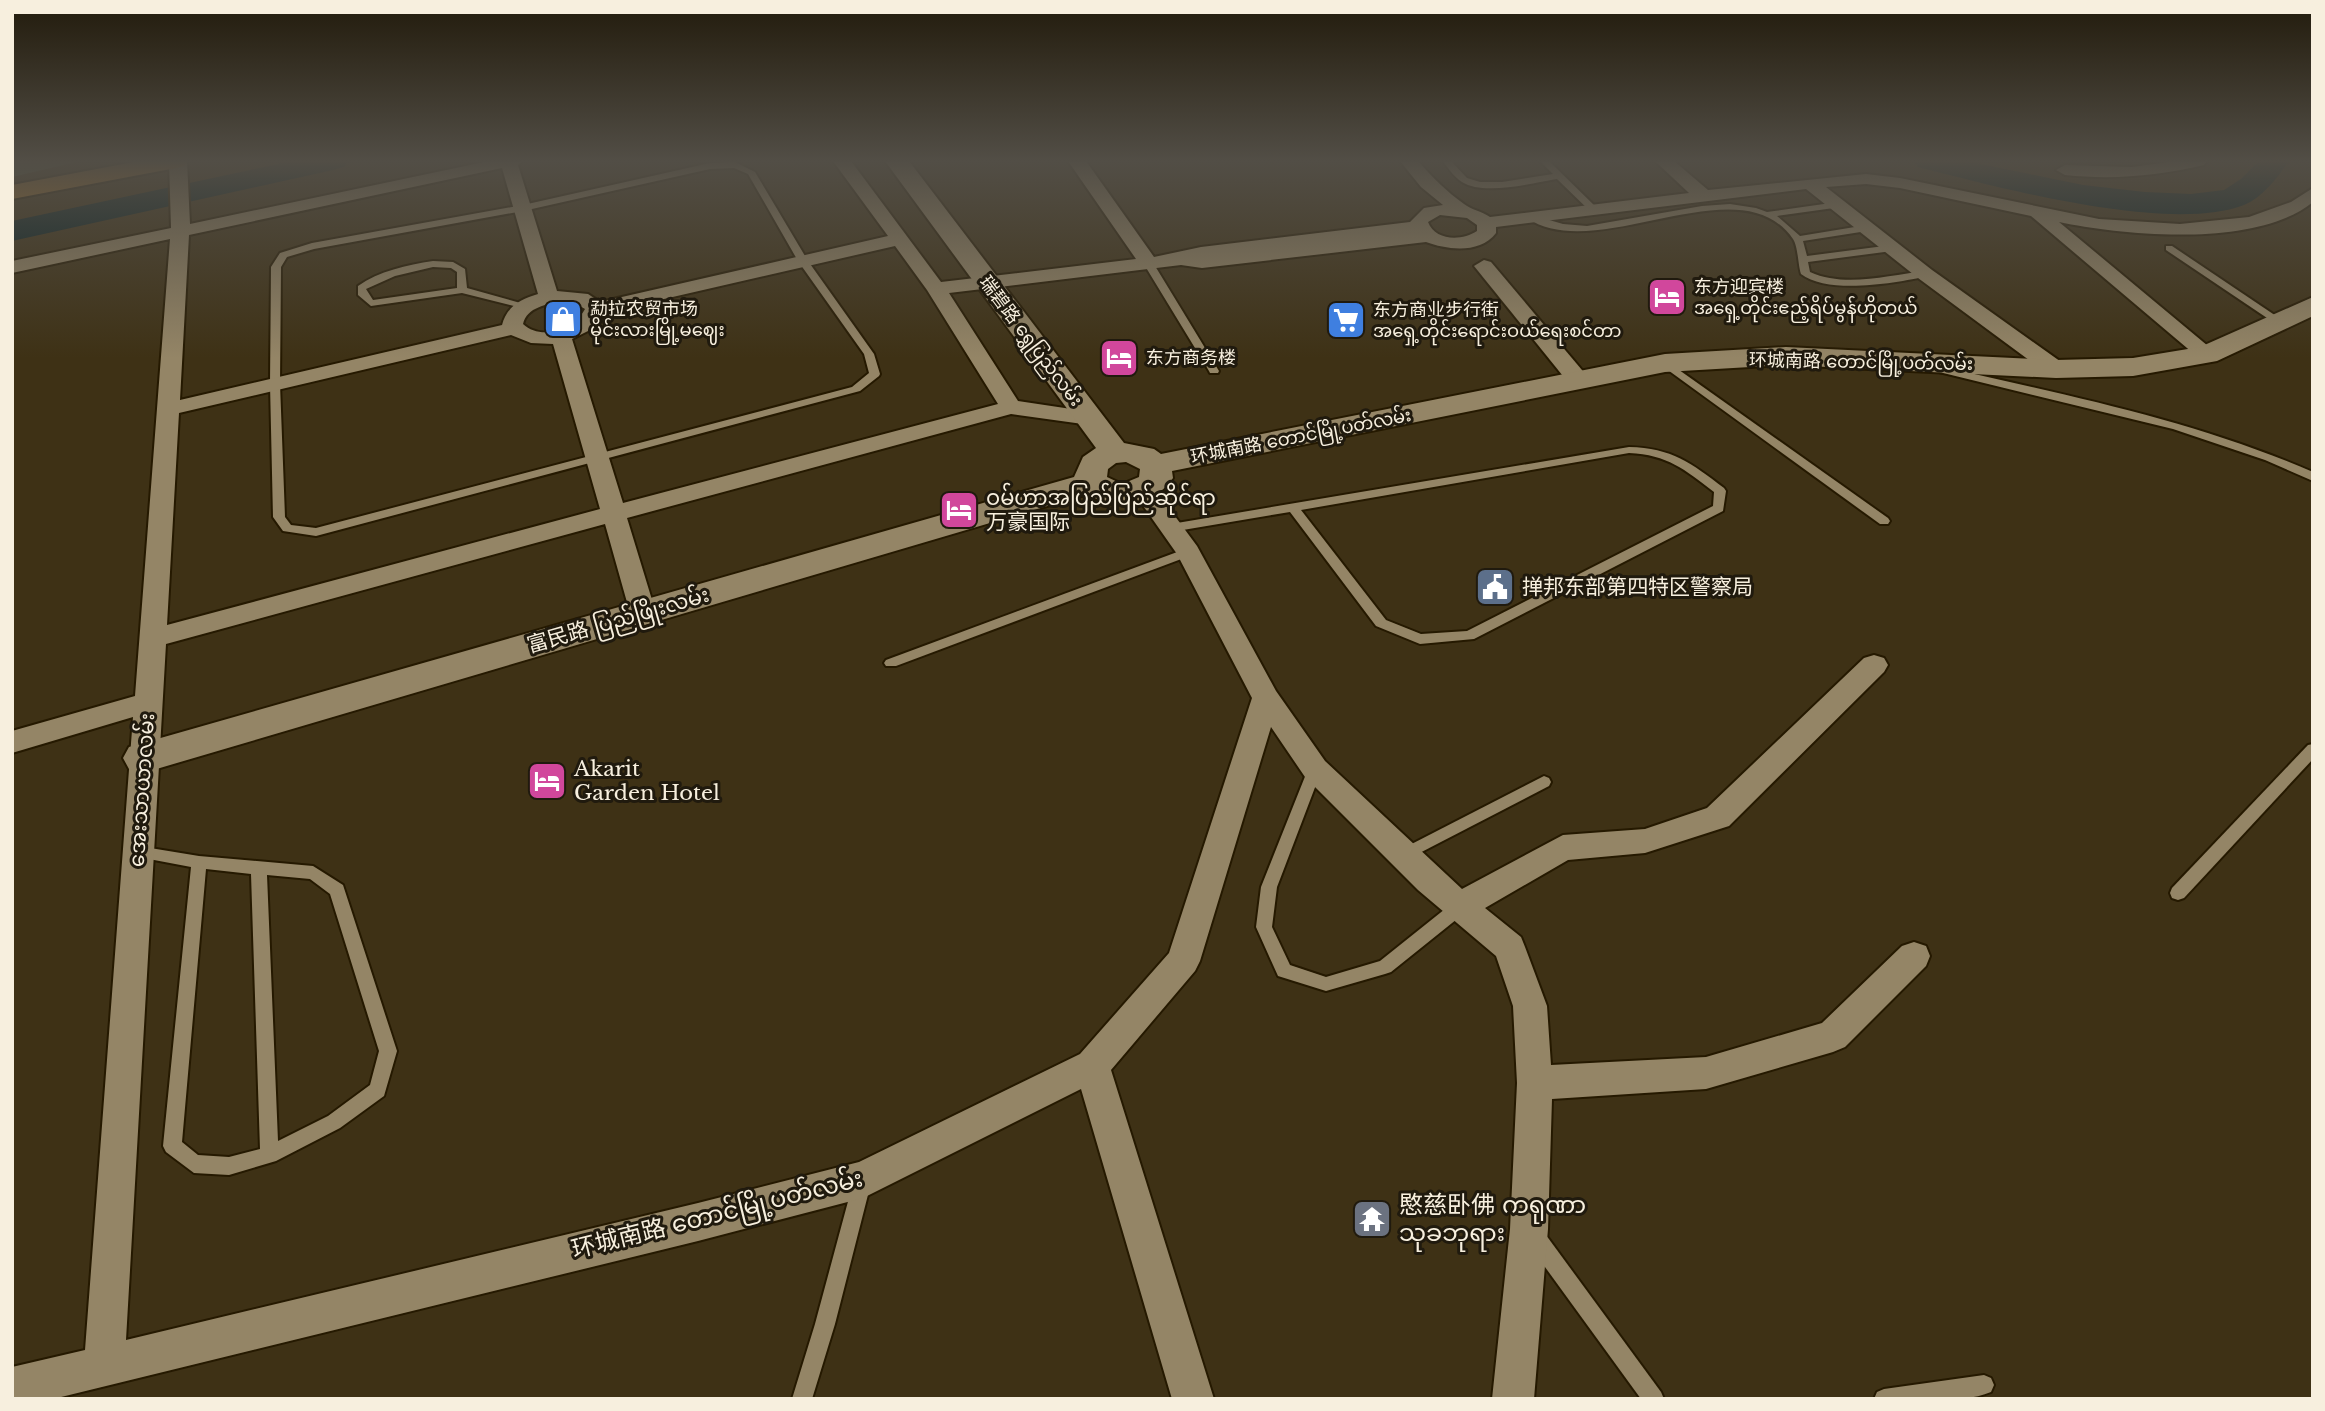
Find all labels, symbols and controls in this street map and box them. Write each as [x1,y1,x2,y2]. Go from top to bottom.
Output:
street label: 瑞碧路 ရွှေပြည်လမ်း [972,270,1089,413]
hotel icon: 东方迎宾楼 အရှေ့တိုင်းဧည့်ရိပ်မွန်ဟိုတယ် [1646,276,1688,318]
place label: 东方迎宾楼 အရှေ့တိုင်းဧည့်ရိပ်မွန်ဟိုတယ် [1694,276,1917,323]
shop icon: 勐拉农贸市场 မိုင်းလားမြို့မဈေး [542,298,584,340]
place label: 勐拉农贸市场 မိုင်းလားမြို့မဈေး [590,298,725,345]
supermarket icon: 东方商业步行街 အရှေ့တိုင်းရောင်းဝယ်ရေးစင်တာ [1325,299,1367,341]
place label: 东方商业步行街 အရှေ့တိုင်းရောင်းဝယ်ရေးစင်တာ [1373,299,1621,346]
hotel icon: 东方商务楼 [1098,337,1140,379]
street label: 环城南路 တောင်မြို့ပတ်လမ်း [1749,346,1973,379]
place label: 东方商务楼 [1146,347,1236,369]
street label: 环城南路 တောင်မြို့ပတ်လမ်း [1188,401,1414,472]
place label: ဝမ်ဟာအပြည်ပြည်ဆိုင်ရာ 万豪国际 [986,482,1216,535]
hotel icon: ဝမ်ဟာအပြည်ပြည်ဆိုင်ရာ 万豪国际 [938,489,980,531]
public building icon: 掸邦东部第四特区警察局 [1474,566,1516,608]
place label: 掸邦东部第四特区警察局 [1522,574,1753,600]
street label: 富民路 ပြည်ဖြိုးလမ်း [523,579,713,662]
street label: အေးသာယာလမ်း [121,712,160,868]
place label: Akarit Garden Hotel [573,756,720,806]
hotel icon: Akarit Garden Hotel [526,760,568,802]
street label: 环城南路 တောင်မြို့ပတ်လမ်း [568,1162,867,1269]
place label: 愍慈卧佛 ကရုဏာ သုခဘုရား [1399,1190,1586,1252]
temple icon: 愍慈卧佛 ကရုဏာ သုခဘုရား [1351,1198,1393,1240]

